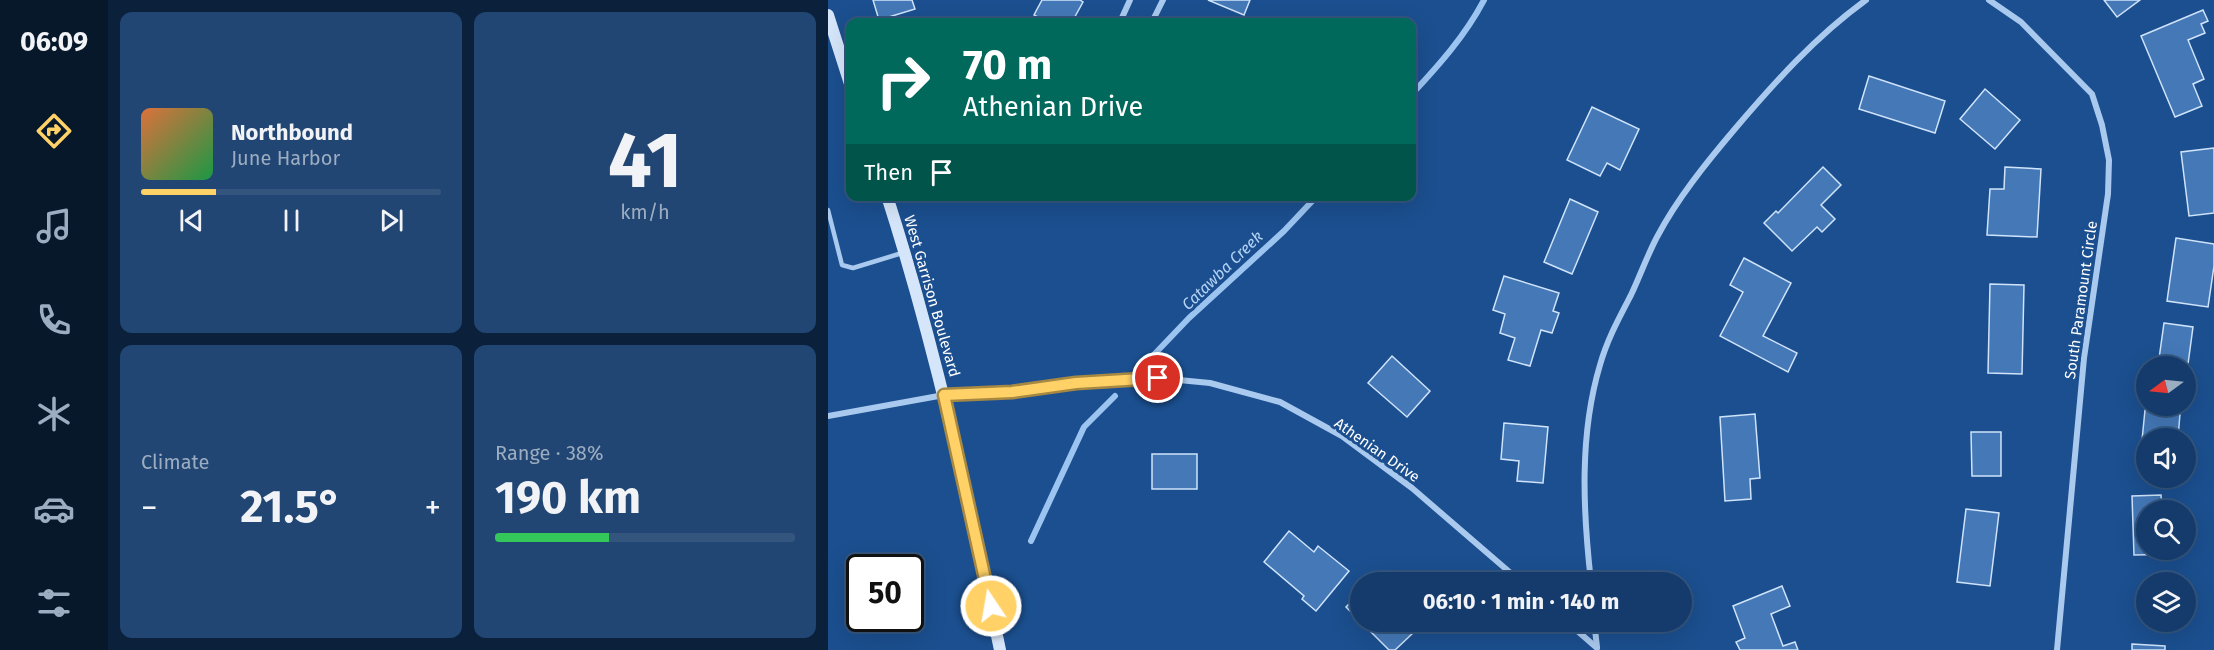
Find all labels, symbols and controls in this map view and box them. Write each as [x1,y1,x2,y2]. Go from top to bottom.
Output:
text: 06:09 [20,26,88,58]
text: 70 m [963,40,1052,90]
icon: right [864,42,942,120]
text: Athenian Drive [963,91,1143,123]
icon: directions [33,110,75,152]
text: 41 [608,114,682,208]
text: Northbound [231,119,353,146]
text: June Harbor [231,146,340,170]
icon: arrive [925,156,958,189]
text: Then [864,159,913,186]
text: km/h [620,200,670,224]
icon: previous [175,204,208,237]
icon: pause [275,204,308,237]
icon: next [375,204,408,237]
icon: music [33,205,75,247]
street label: West Garrison Boulevard [900,213,964,379]
street label: South Paramount Circle [2061,220,2101,380]
water label: Catawba Creek [1178,227,1267,314]
icon: phone [33,299,75,341]
pin [1132,352,1183,403]
north arrow [2136,356,2196,416]
map controls [2136,356,2196,632]
icon: arrive [1141,361,1174,394]
icon: climate [33,393,75,435]
street label: Athenian Drive [1331,414,1423,486]
button: sound [2136,428,2196,488]
text: Range · 38% [495,441,603,465]
text: Climate [141,450,209,474]
text: 190 km [495,471,641,525]
text: 21.5° [240,480,342,534]
icon: car [33,488,75,530]
text: − [141,488,158,528]
text: + [425,488,441,528]
button: search [2136,500,2196,560]
speed limit sign: 50 [846,554,924,632]
button: layers [2136,572,2196,632]
position arrow [959,574,1023,638]
icon: filters [33,582,75,624]
text: 06:10 · 1 min · 140 m [1423,588,1619,615]

